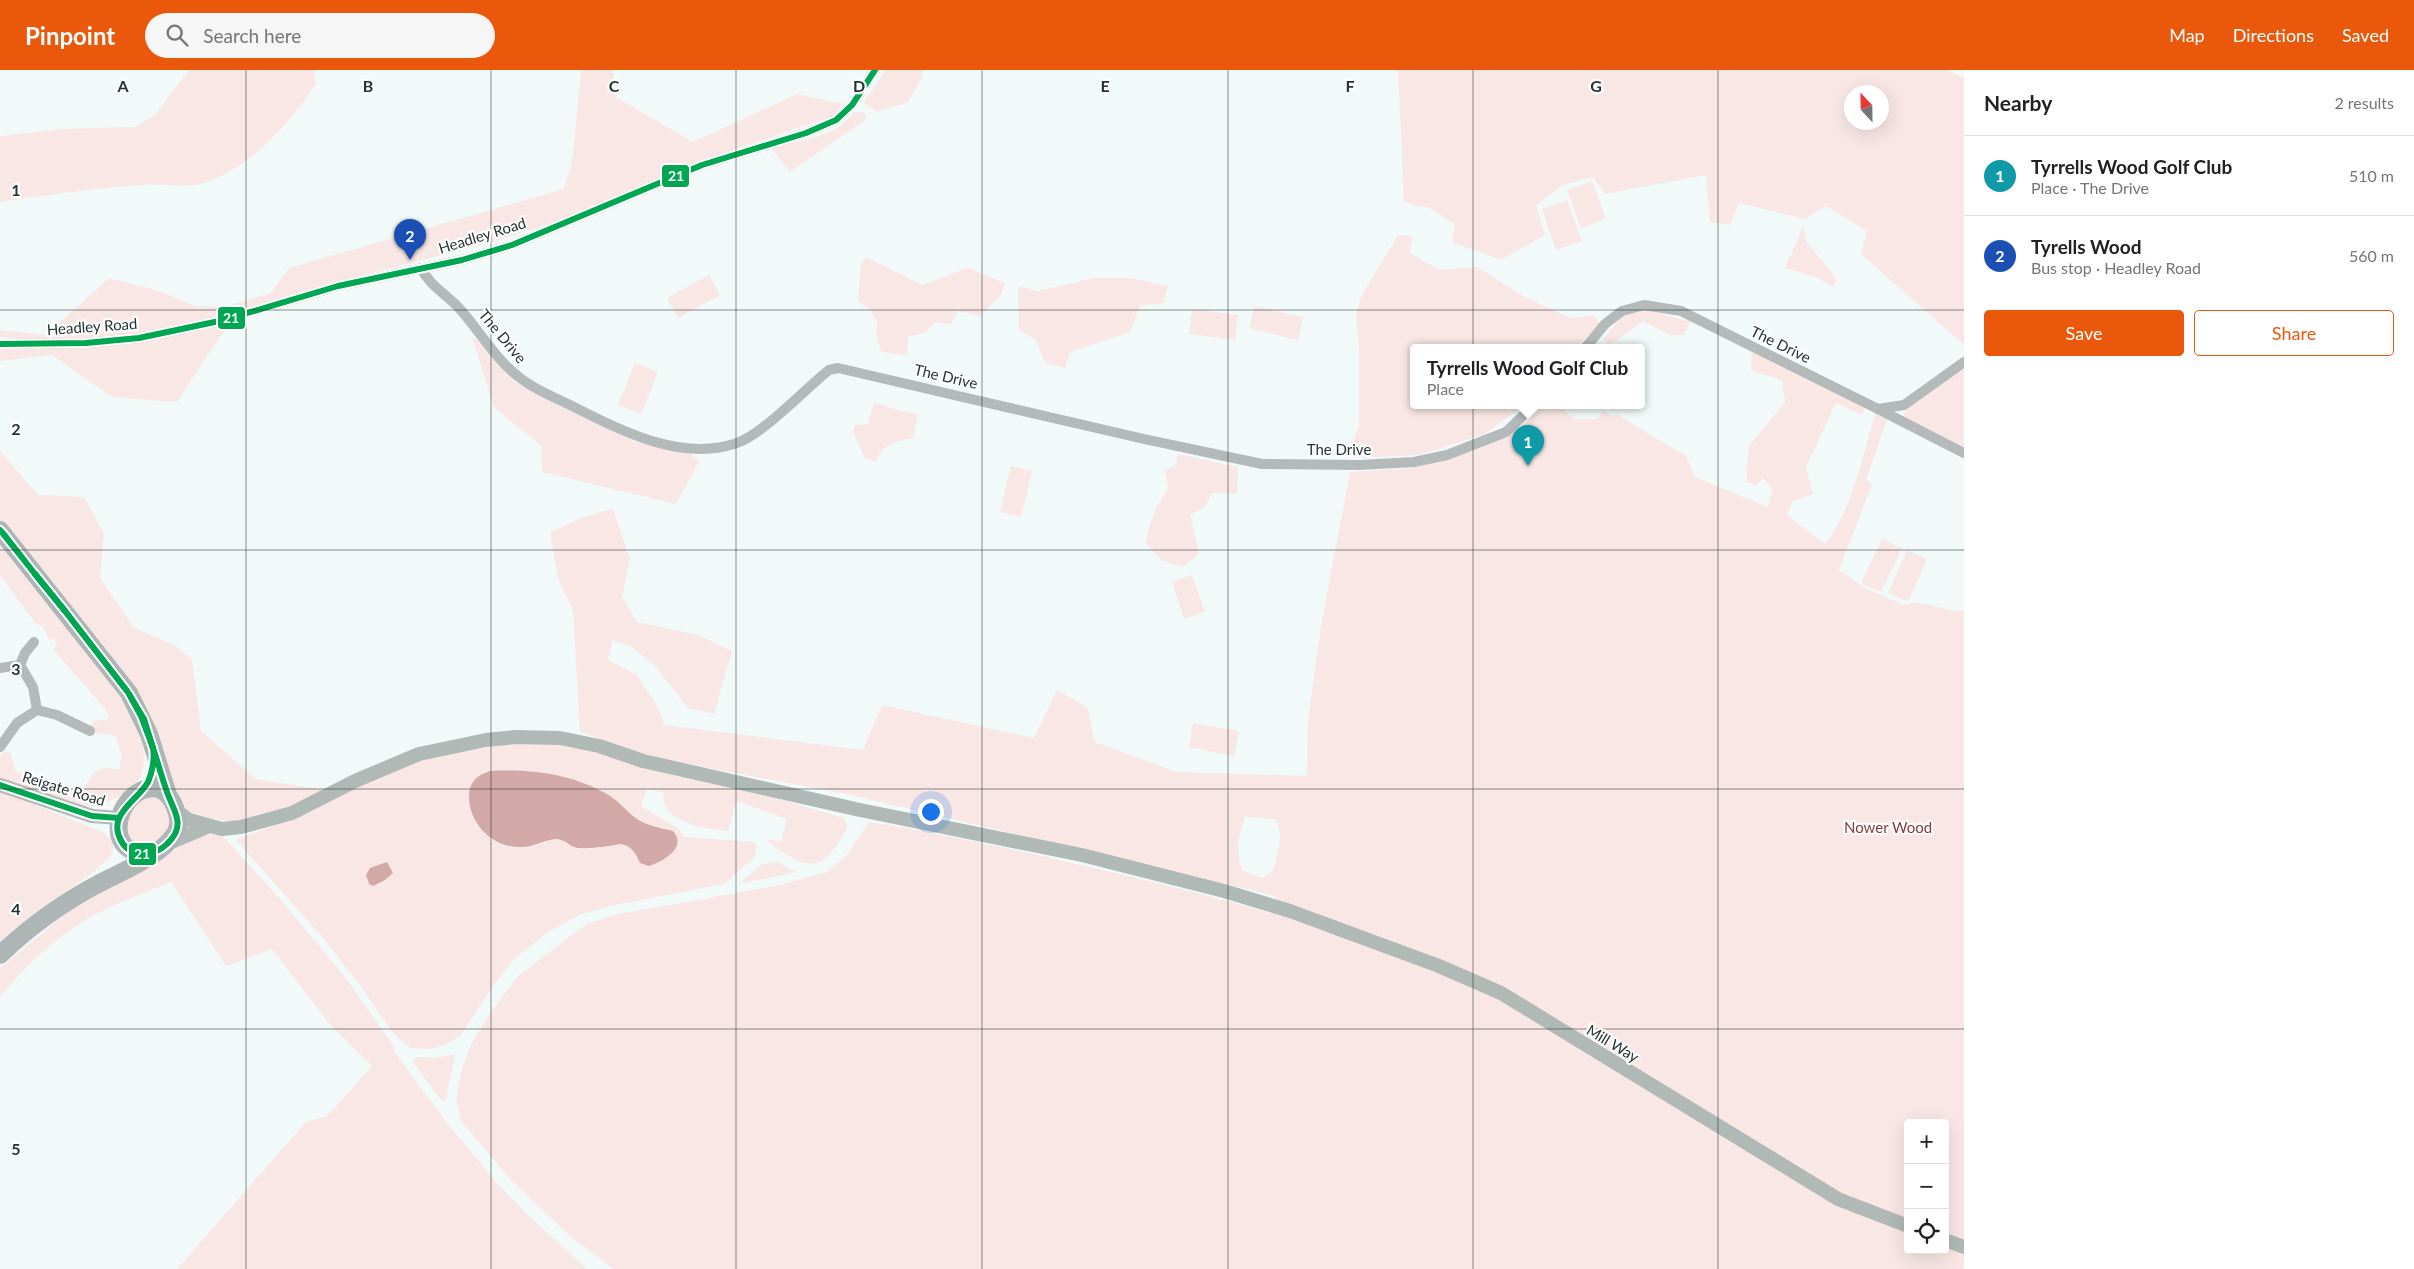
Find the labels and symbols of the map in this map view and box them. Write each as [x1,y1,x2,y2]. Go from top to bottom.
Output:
text: A [116,76,129,95]
text: B [363,76,373,95]
text: C [609,76,620,95]
text: D [853,76,865,95]
text: E [1100,76,1110,95]
text: F [1345,76,1355,95]
text: G [1590,76,1602,95]
north arrow [1844,85,1889,130]
line badge: 21 [661,164,690,188]
text: 21 [668,167,684,184]
text: 1 [11,180,21,199]
street label: Headley Road [436,213,528,257]
pin: 2 [394,219,426,260]
street label: The Drive [475,305,531,367]
line badge: 21 [217,306,246,330]
text: 21 [223,309,239,326]
street label: Headley Road [46,314,138,338]
street label: The Drive [1748,322,1814,366]
street label: The Drive [912,360,980,392]
text: 2 [11,419,21,438]
pin: 1 [1512,425,1544,466]
street label: The Drive [1307,440,1371,458]
text: 3 [11,659,21,678]
street label: Reigate Road [20,767,108,809]
your location [918,799,944,825]
park label: Nower Wood [1844,818,1932,836]
line badge: 21 [128,842,157,866]
text: 21 [134,845,150,862]
text: 4 [11,899,21,918]
street label: Mill Way [1584,1020,1643,1066]
text: 5 [11,1139,21,1158]

